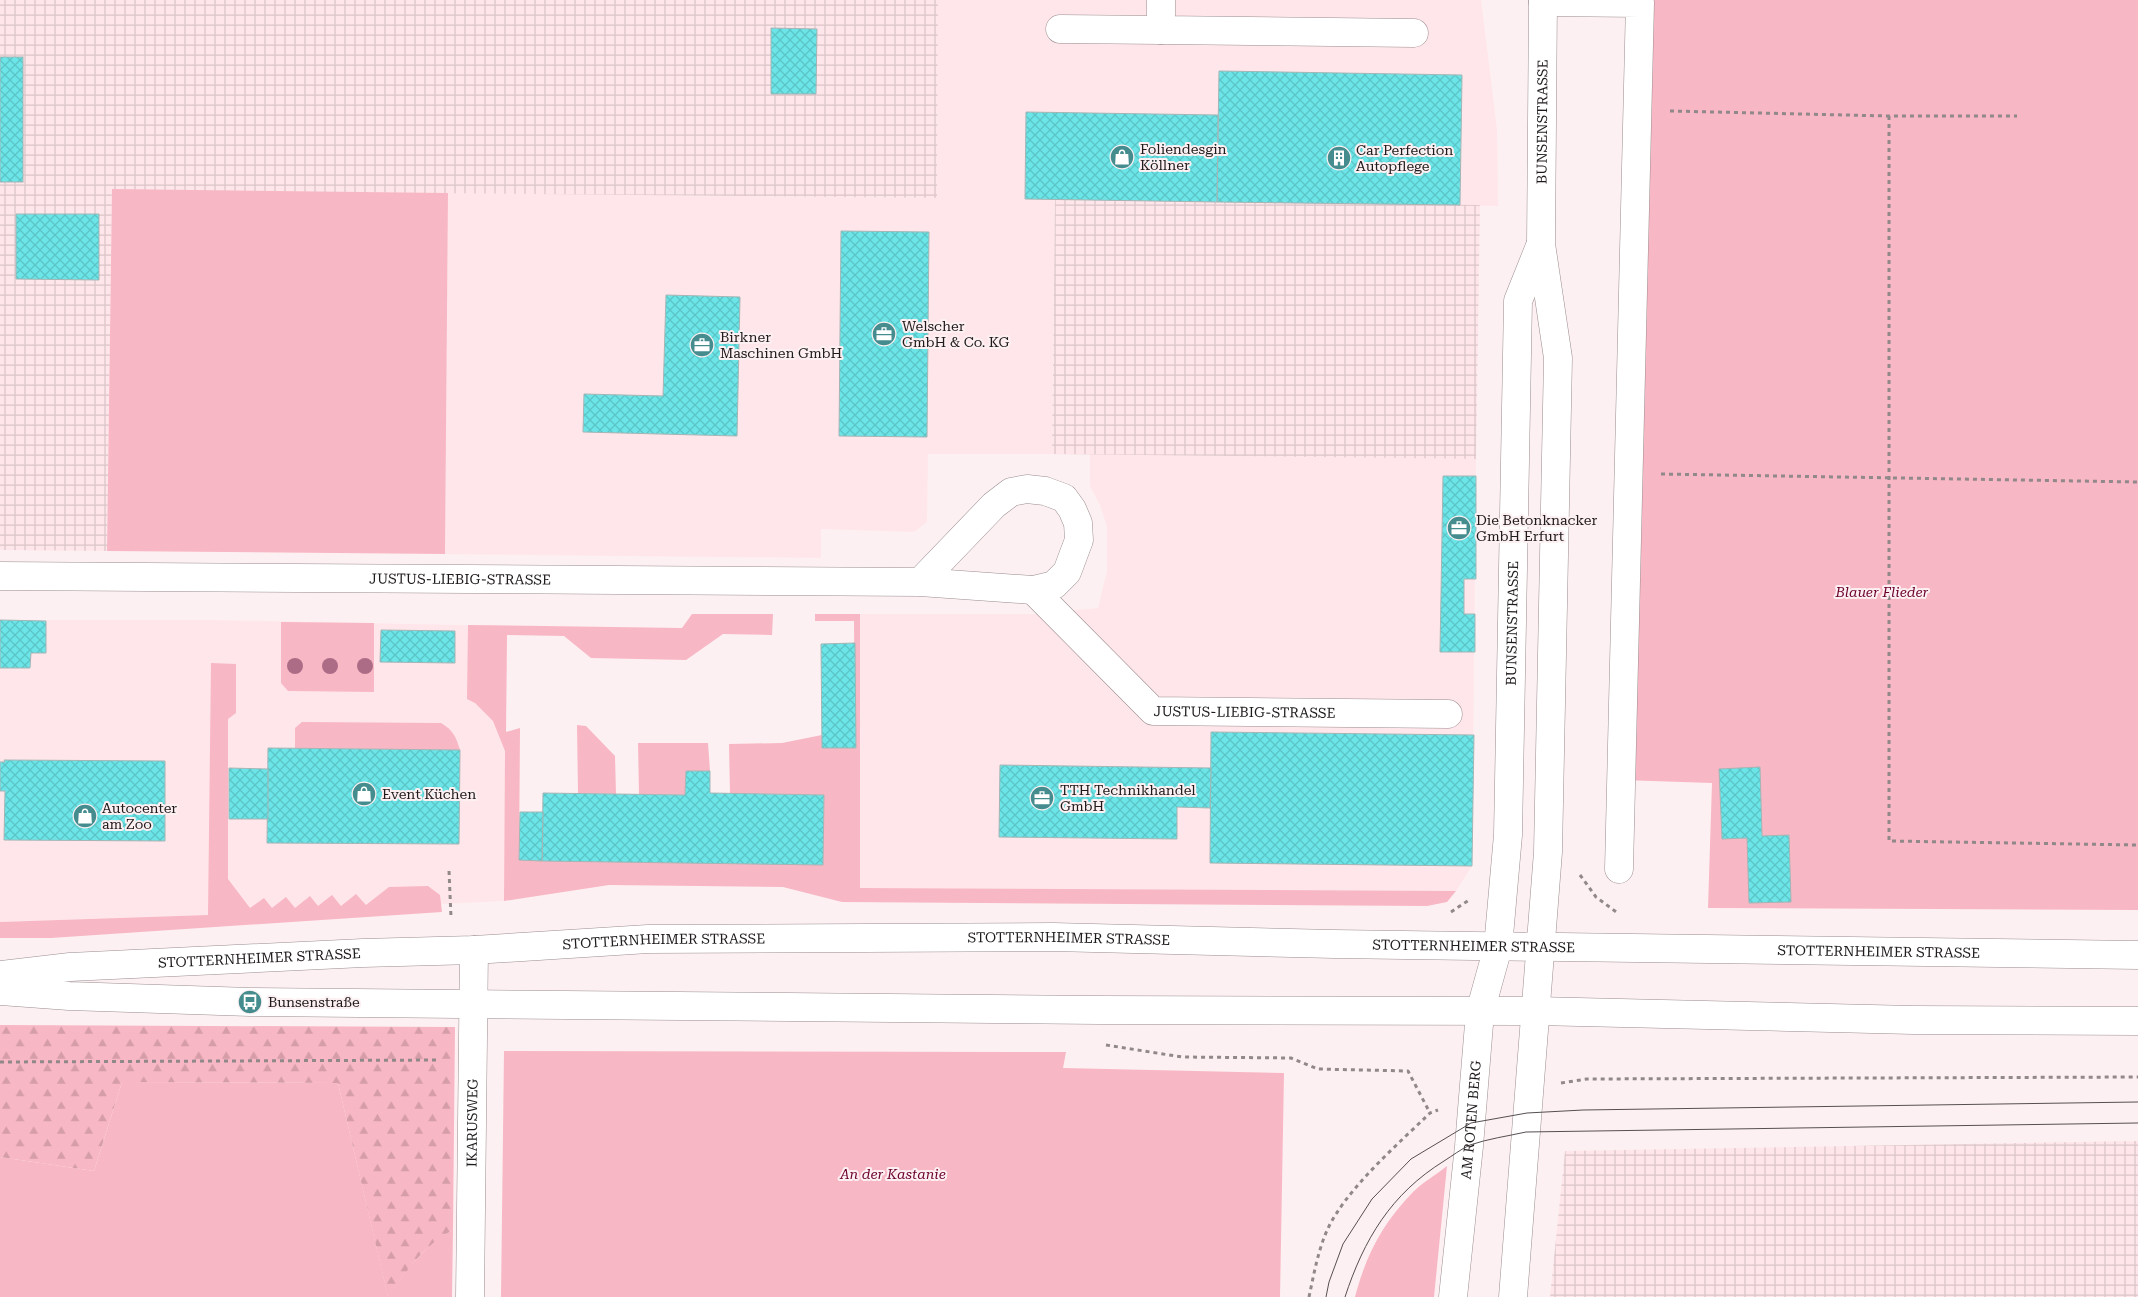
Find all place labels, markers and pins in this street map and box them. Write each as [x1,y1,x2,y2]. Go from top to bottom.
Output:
place label: Foliendesgin Köllner [1140,141,1227,173]
place label: Car Perfection Autopflege [1356,142,1453,174]
shop icon: Foliendesgin Köllner [1109,144,1135,170]
building icon: Car Perfection Autopflege [1326,145,1352,171]
place label: Welscher GmbH & Co. KG [902,318,1009,350]
office icon: Welscher GmbH & Co. KG [871,321,897,347]
place label: Birkner Maschinen GmbH [720,329,843,361]
office icon: Birkner Maschinen GmbH [689,332,715,358]
place label: Die Betonknacker GmbH Erfurt [1476,512,1597,544]
office icon: Die Betonknacker GmbH Erfurt [1446,515,1472,541]
shop icon: Event Küchen [351,781,377,807]
place label: TTH Technikhandel GmbH [1060,782,1196,814]
office icon: TTH Technikhandel GmbH [1029,785,1055,811]
place label: Event Küchen [382,786,476,802]
place label: Autocenter am Zoo [102,800,177,832]
shop icon: Autocenter am Zoo [72,803,98,829]
bus stop icon: Bunsenstraße [237,989,263,1015]
place label: Bunsenstraße [268,994,360,1010]

